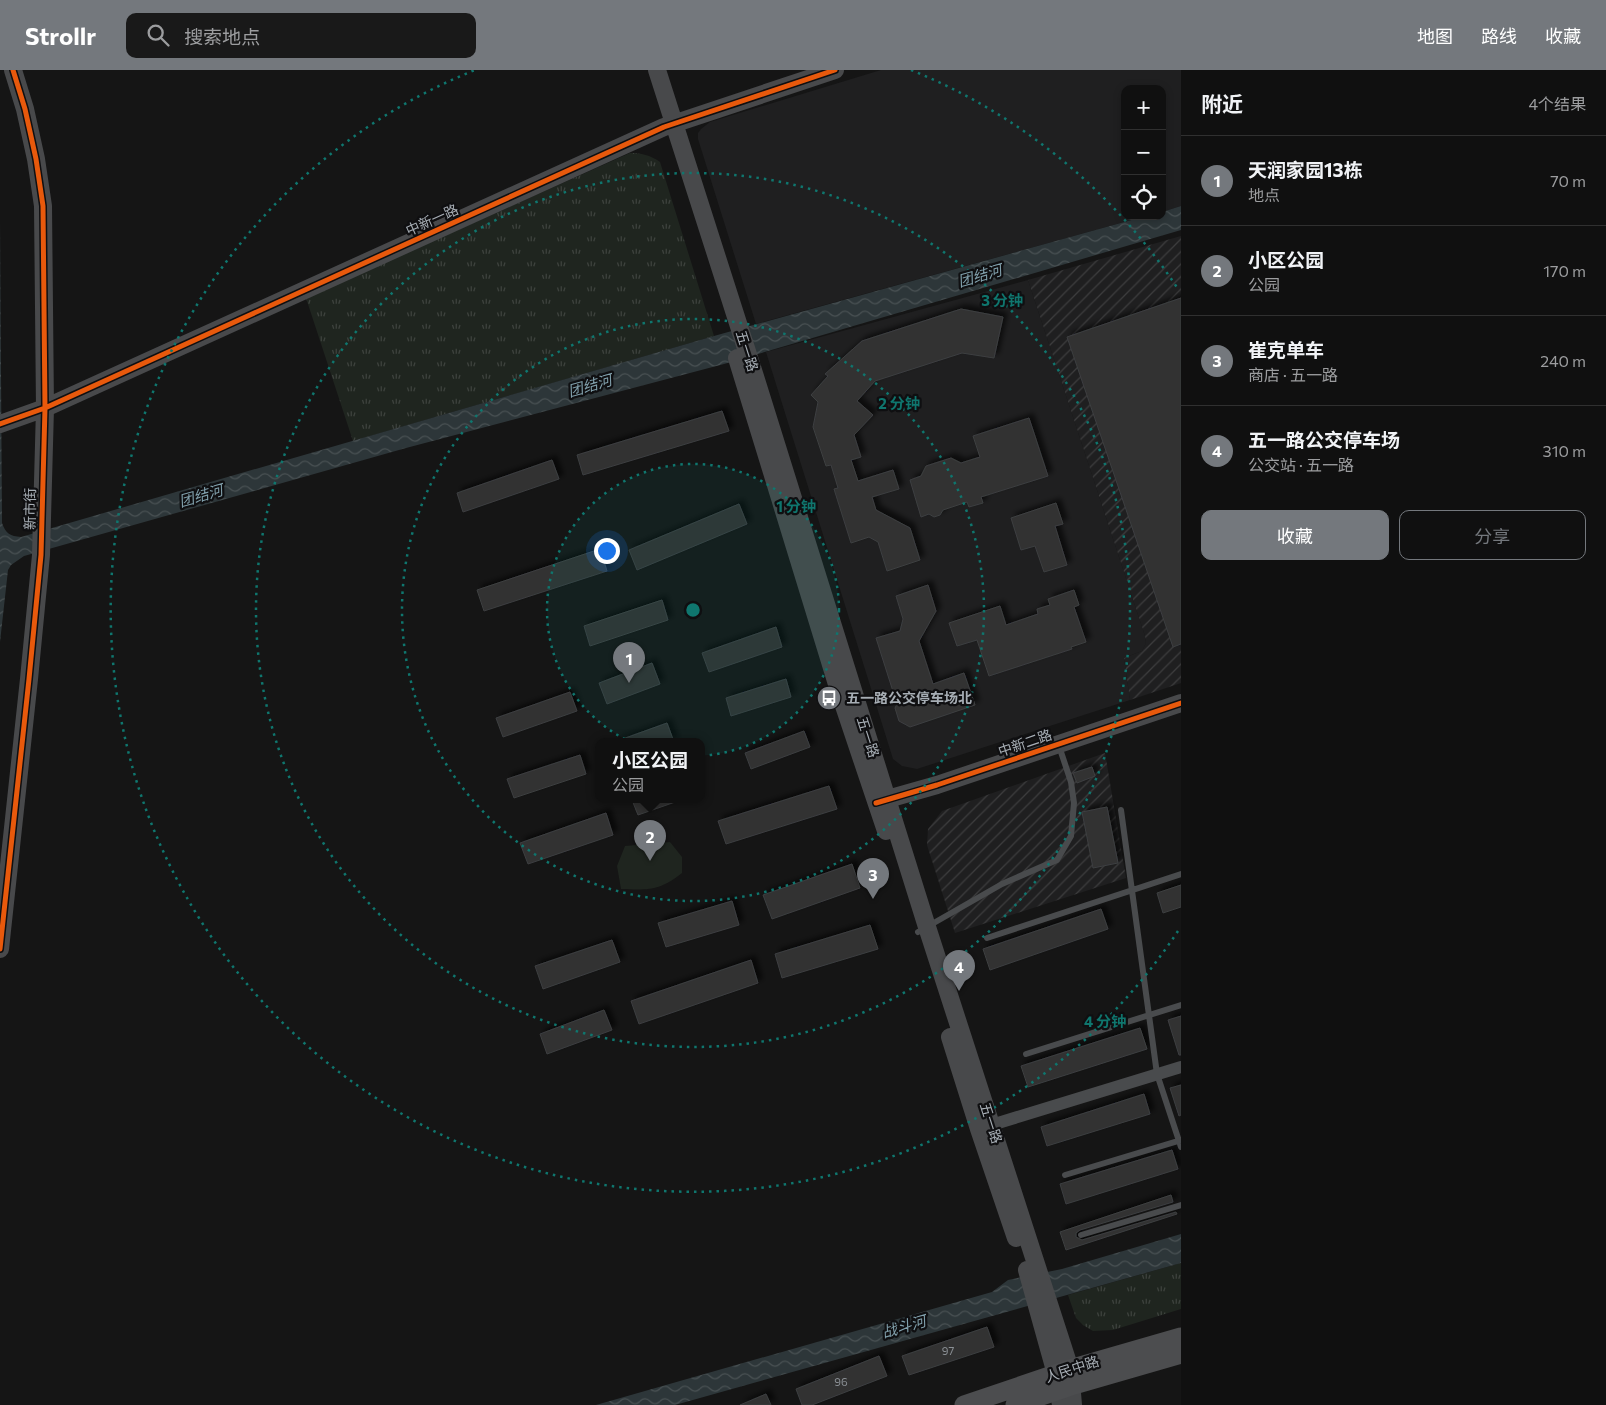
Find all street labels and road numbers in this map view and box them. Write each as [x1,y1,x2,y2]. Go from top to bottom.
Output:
street label: 中新一路 [403,200,461,239]
street label: 五一路 [733,328,762,373]
street label: 新市街 [21,488,38,530]
street label: 五一路 [854,714,883,759]
street label: 中新二路 [996,725,1054,760]
street label: 五一路 [977,1100,1006,1145]
street label: 人民中路 [1043,1352,1101,1385]

